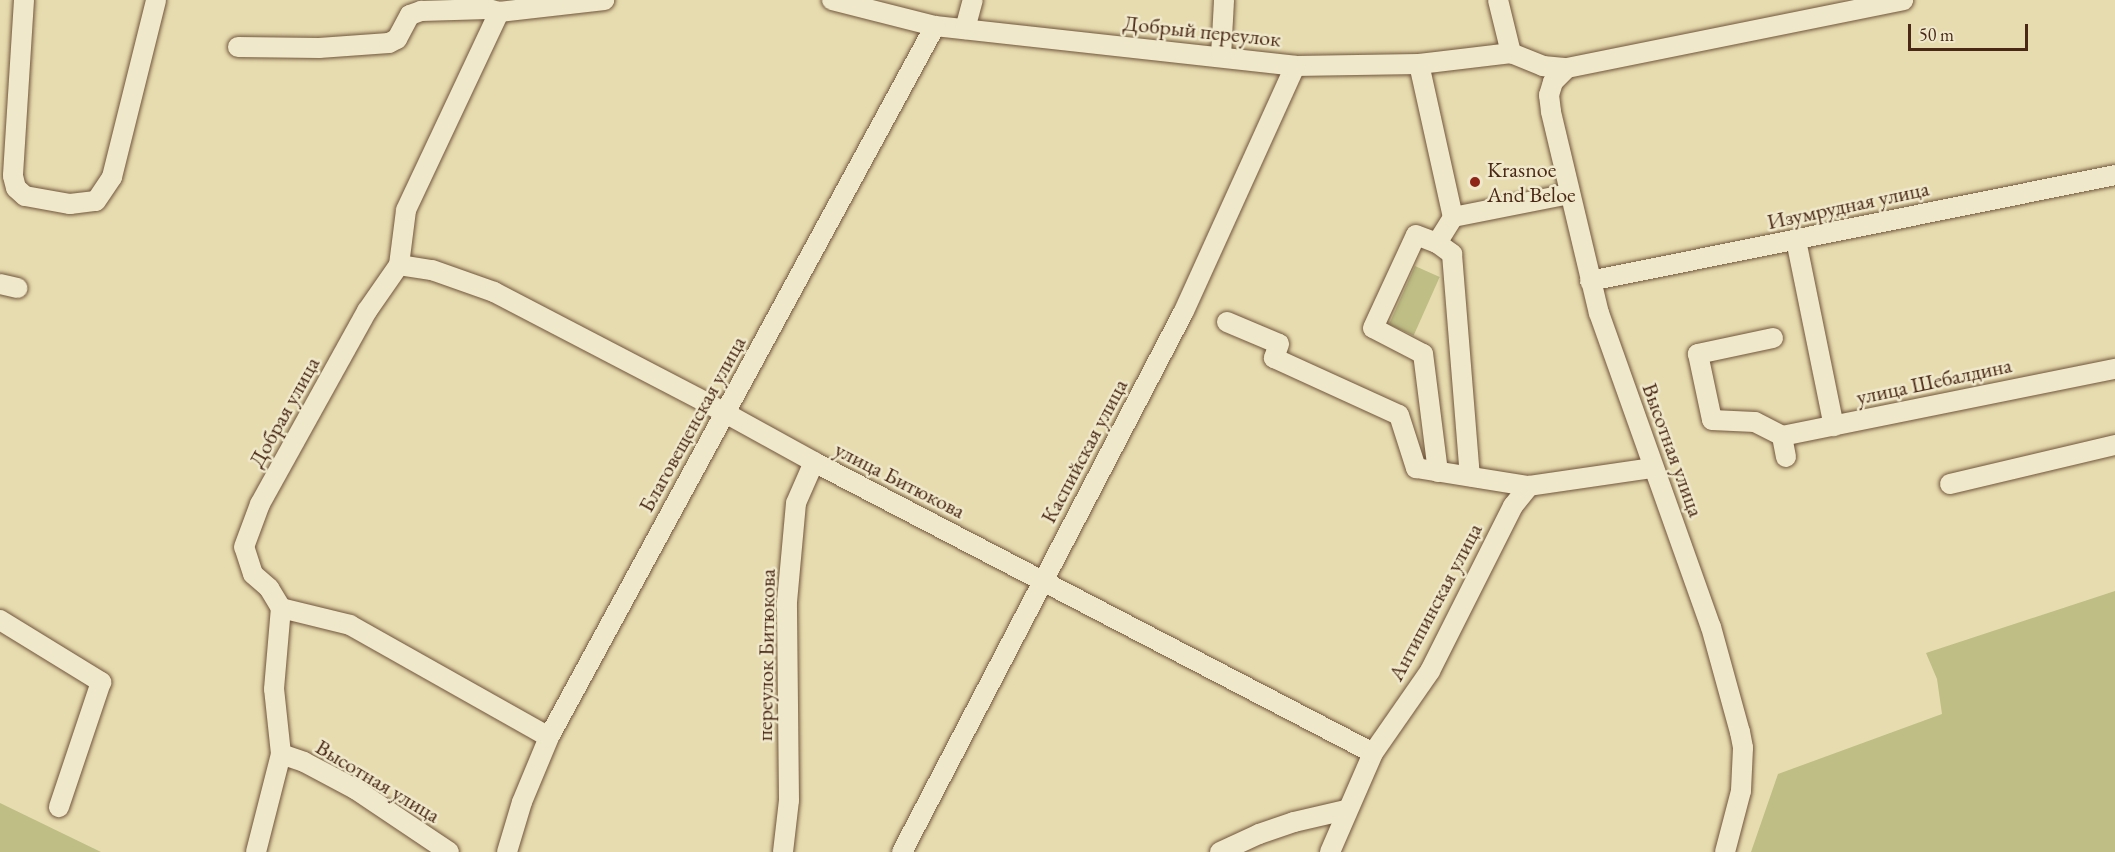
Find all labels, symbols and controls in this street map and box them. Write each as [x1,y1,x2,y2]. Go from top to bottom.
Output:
street label: Добрый переулок [1122,10,1282,52]
scale bar [1911,12,2031,50]
text: 50 m [1919,23,1954,46]
place label: Krasnoe And Beloe [1487,156,1576,208]
marker: Krasnoe And Beloe [1468,175,1482,189]
street label: Изумрудная улица [1765,175,1931,235]
street label: Благовещенская улица [633,331,751,517]
street label: Добрая улица [243,352,325,472]
street label: улица Шебалдина [1854,352,2014,410]
street label: Каспийская улица [1035,374,1133,528]
street label: Высотная улица [1637,379,1709,521]
street label: улица Битюкова [830,436,970,524]
street label: Антипинская улица [1382,519,1488,685]
street label: переулок Битюкова [751,569,781,741]
street label: Высотная улица [311,733,445,829]

